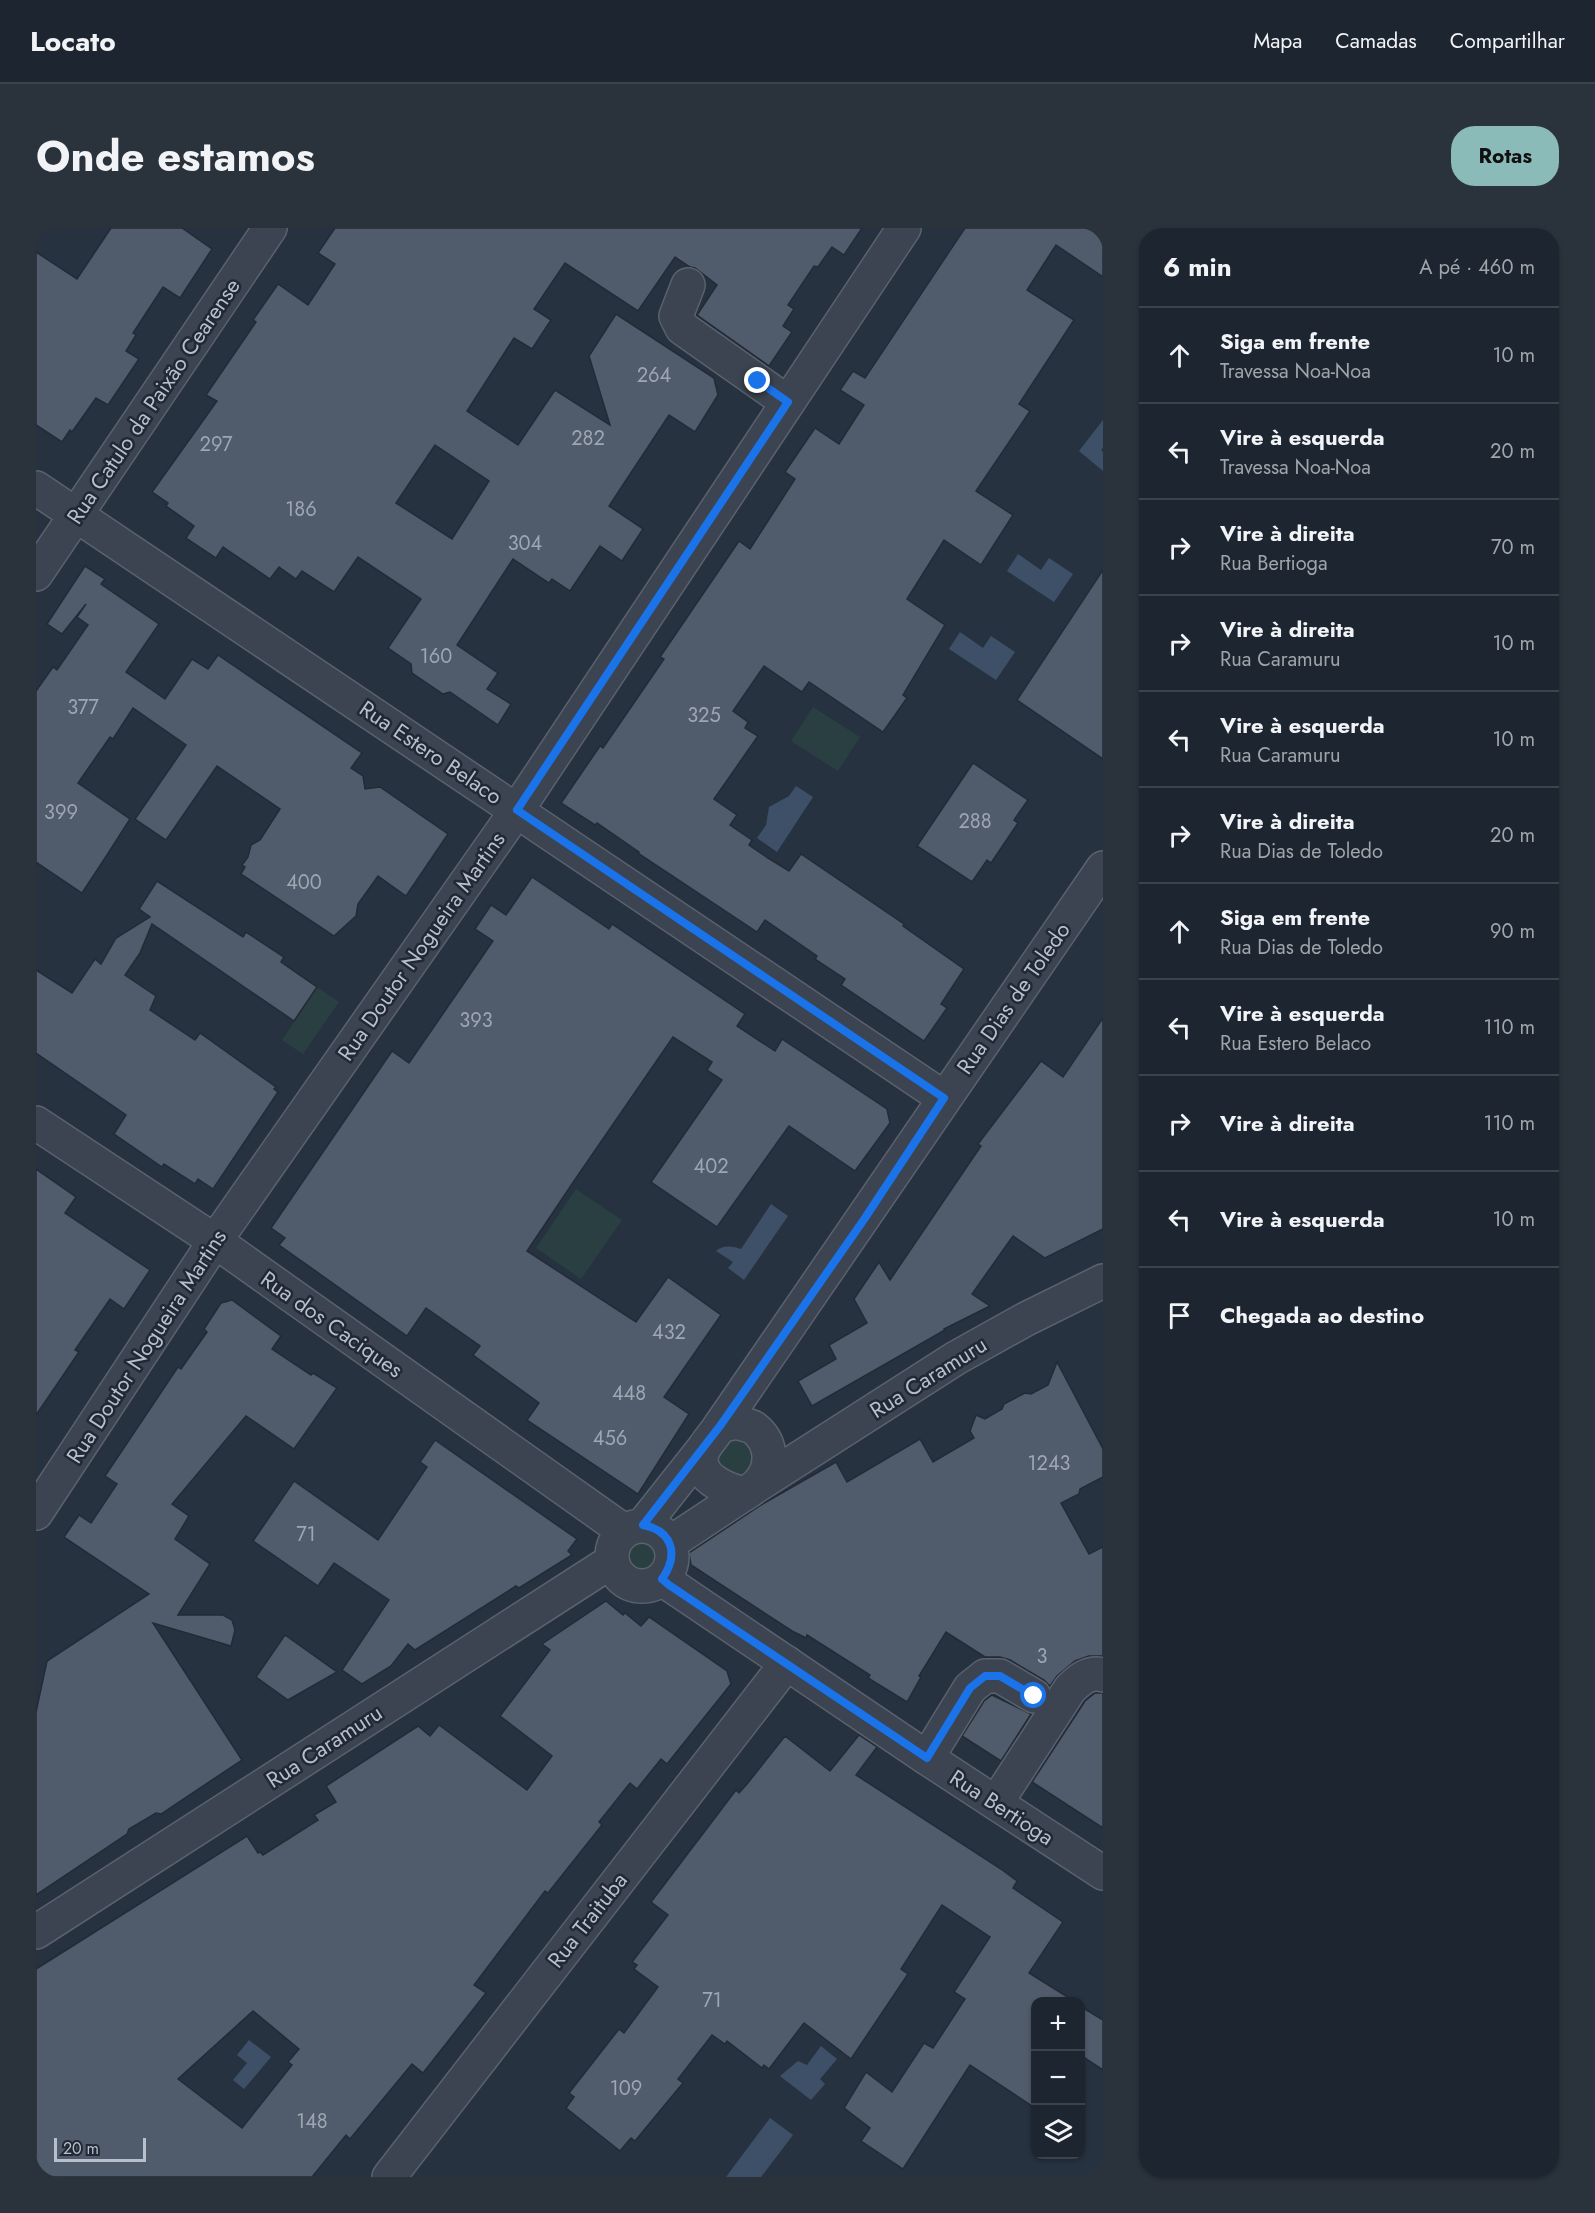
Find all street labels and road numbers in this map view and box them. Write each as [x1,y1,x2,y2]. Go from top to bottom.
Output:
street label: Rua Catulo da Paixão Cearense [59,272,247,530]
street label: Rua Estero Belaco [353,692,509,812]
street label: Rua Doutor Nogueira Martins [330,825,513,1067]
street label: Rua Dias de Toledo [948,915,1078,1081]
street label: Rua Doutor Nogueira Martins [58,1223,234,1469]
street label: Rua dos Caciques [254,1263,410,1385]
street label: Rua Caramuru [863,1328,993,1426]
street label: Rua Caramuru [260,1696,388,1796]
street label: Rua Bertioga [944,1761,1060,1853]
street label: Rua Traituba [540,1865,634,1975]

